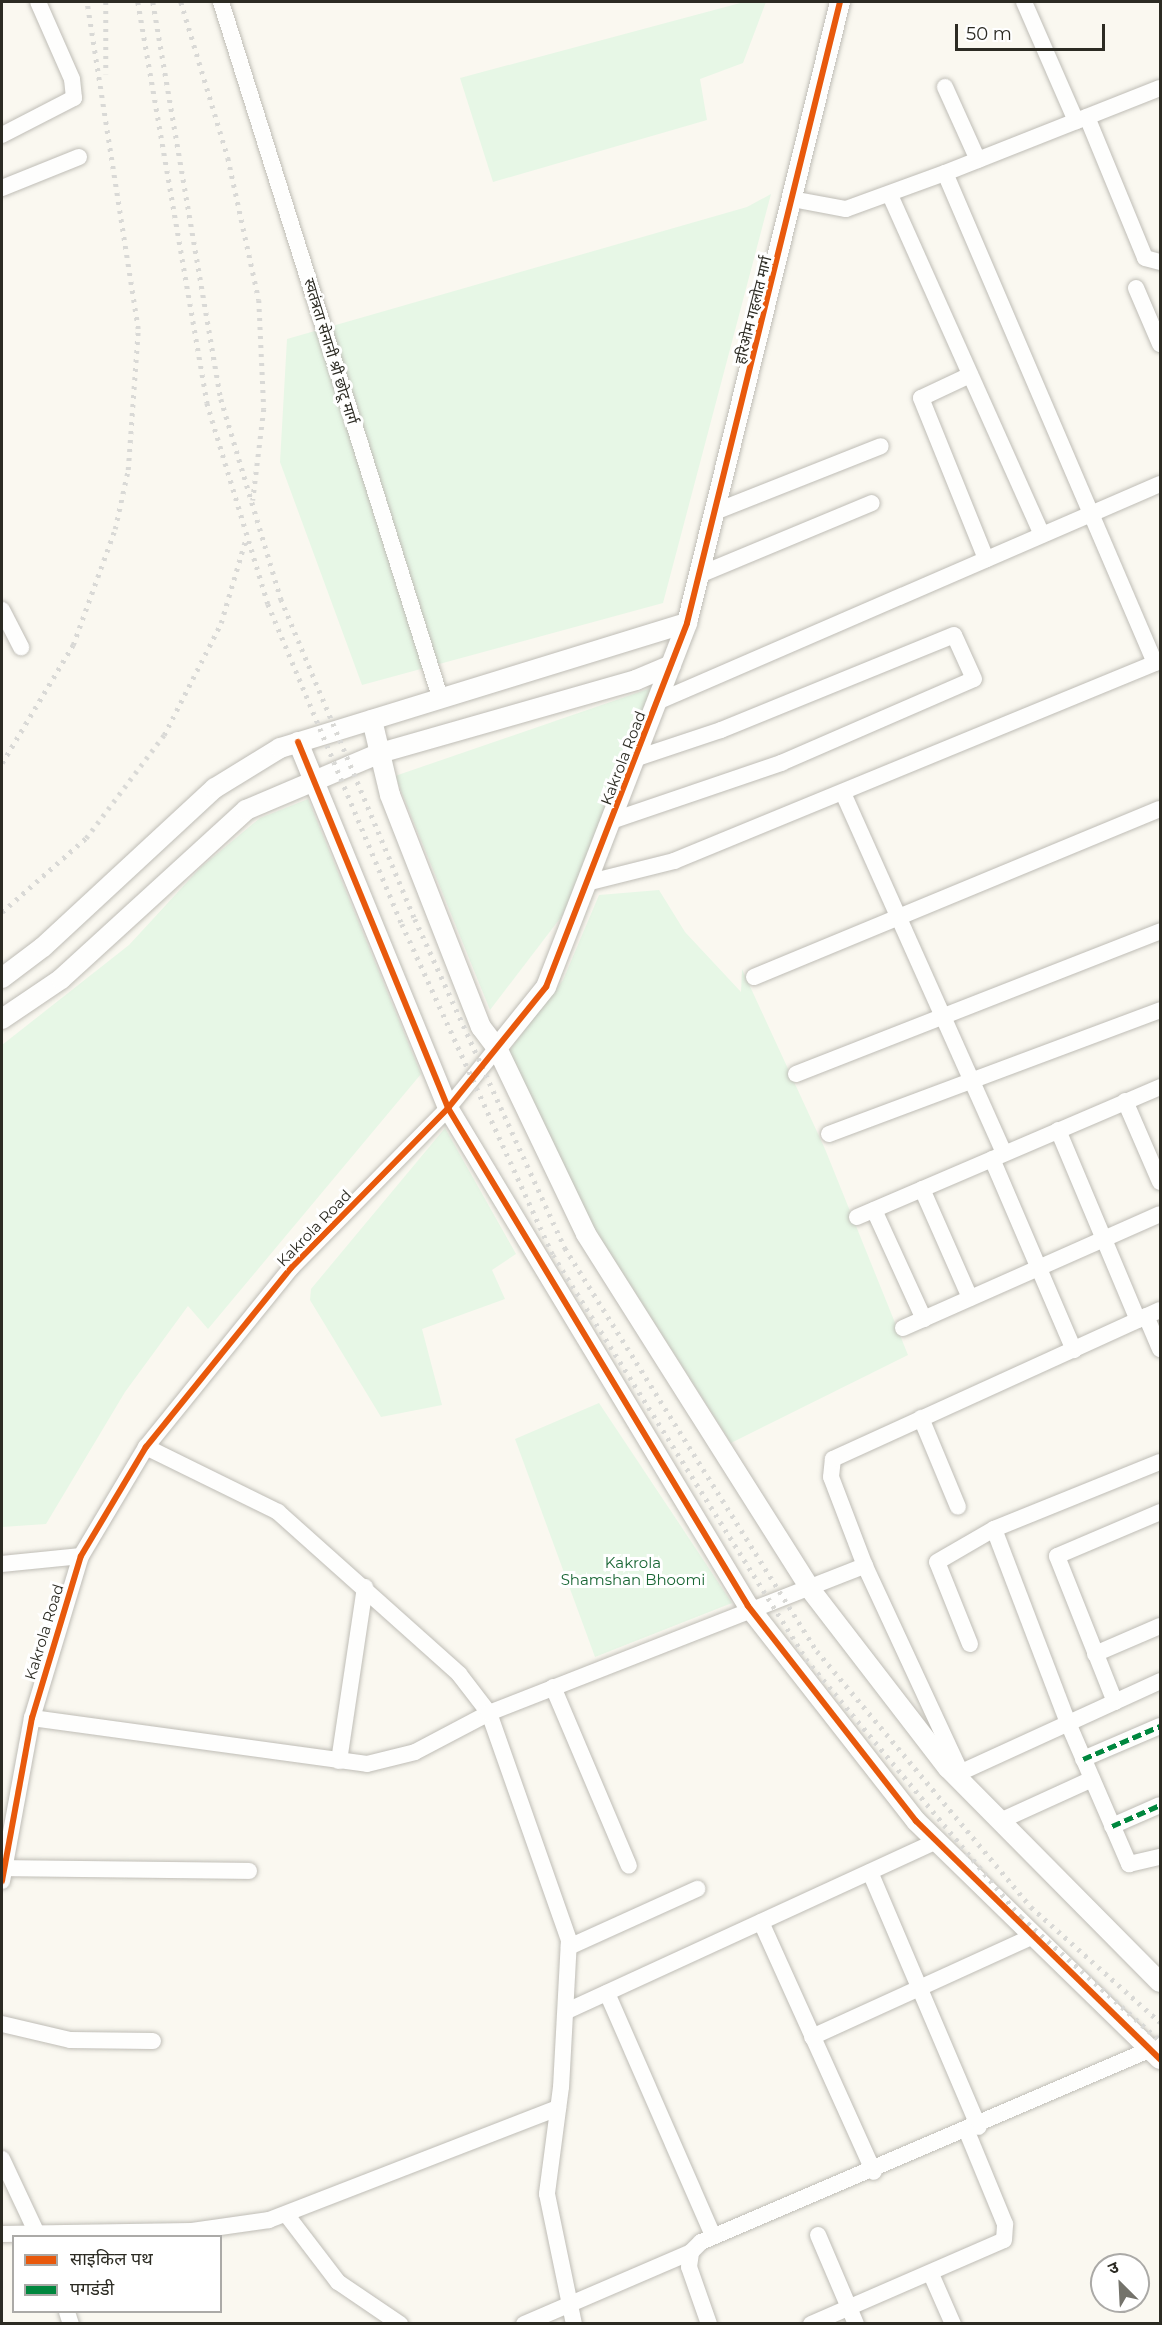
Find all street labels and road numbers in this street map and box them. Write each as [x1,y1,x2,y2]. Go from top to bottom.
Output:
street label: हरिओम गहलोत मार्ग [731,254,775,366]
street label: स्वतंत्रता सेनानी श्री छोटू मार्ग [300,276,362,426]
street label: Kakrola Road [597,708,649,808]
street label: Kakrola Road [273,1186,355,1270]
street label: Kakrola Road [21,1582,67,1682]

